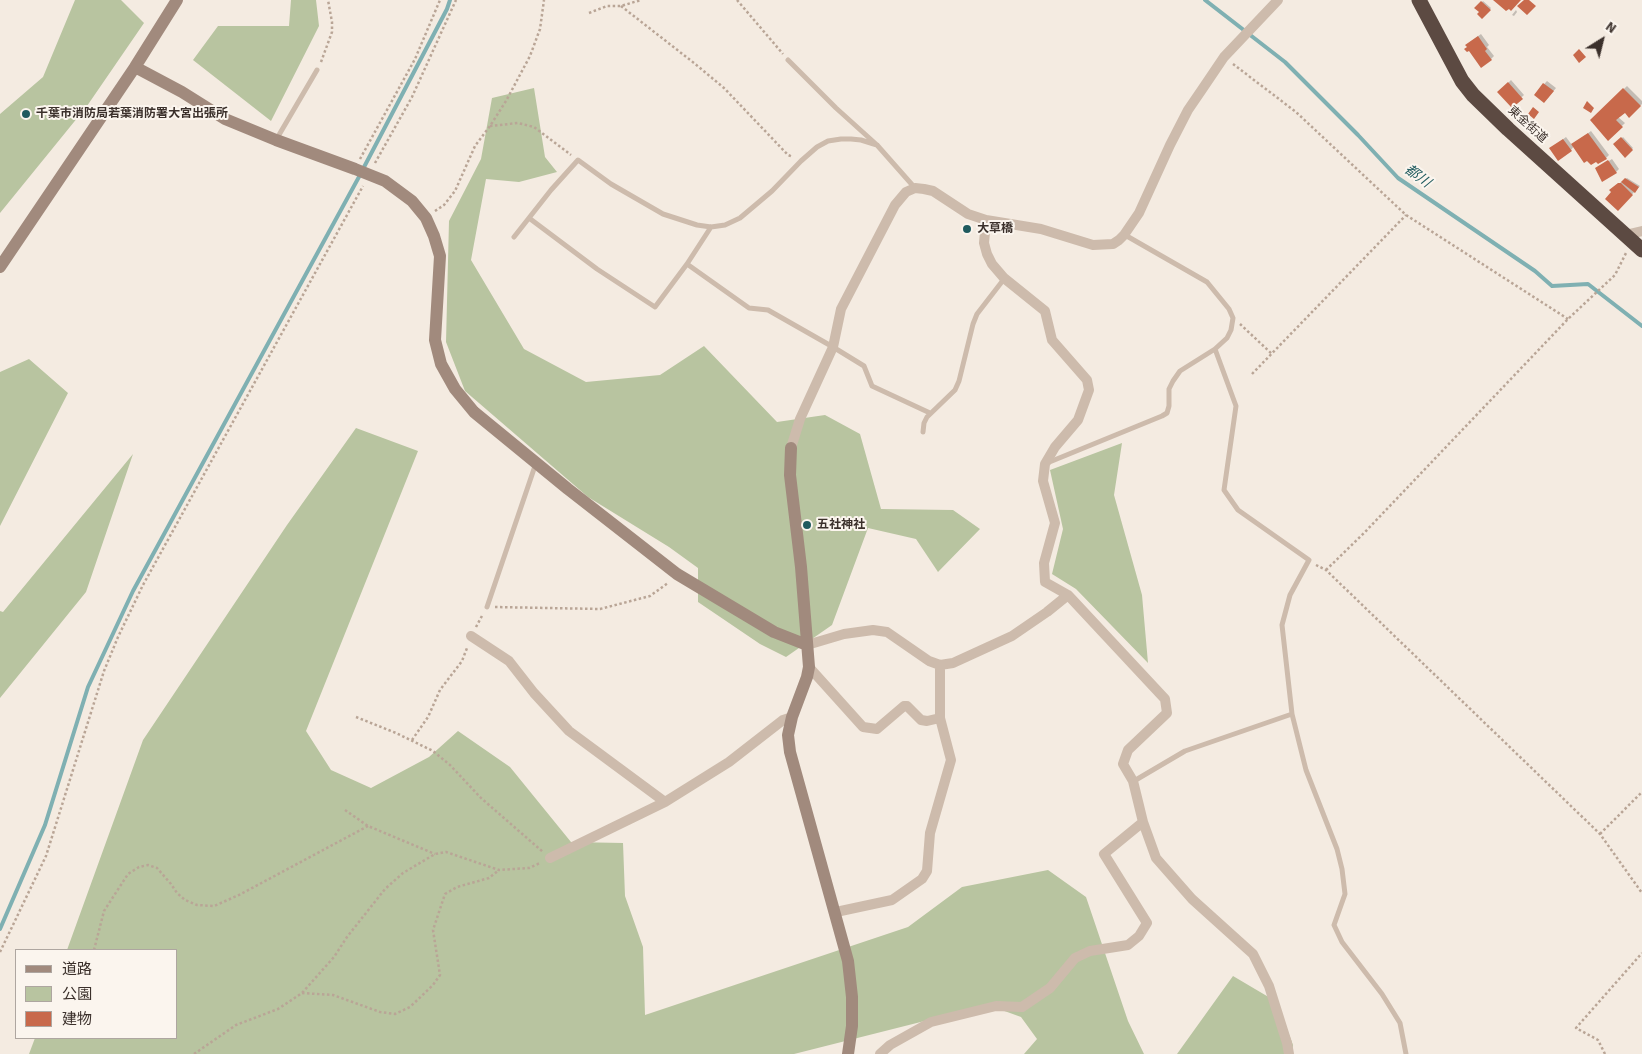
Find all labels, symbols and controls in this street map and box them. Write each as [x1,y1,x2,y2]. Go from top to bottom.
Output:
north arrow [1577,15,1627,65]
text: N [1601,17,1620,39]
street label: 東金街道 [1504,104,1550,146]
place label: 千葉市消防局若葉消防署大宮出張所 [36,107,228,121]
marker: 千葉市消防局若葉消防署大宮出張所 [20,108,32,120]
water label: 都川 [1401,162,1433,192]
place label: 大草橋 [977,222,1013,236]
marker: 大草橋 [961,223,973,235]
place label: 五社神社 [817,518,865,532]
marker: 五社神社 [801,519,813,531]
legend [15,949,178,1039]
text: 道路 [62,959,92,980]
text: 公園 [62,984,92,1005]
text: 建物 [62,1009,92,1030]

